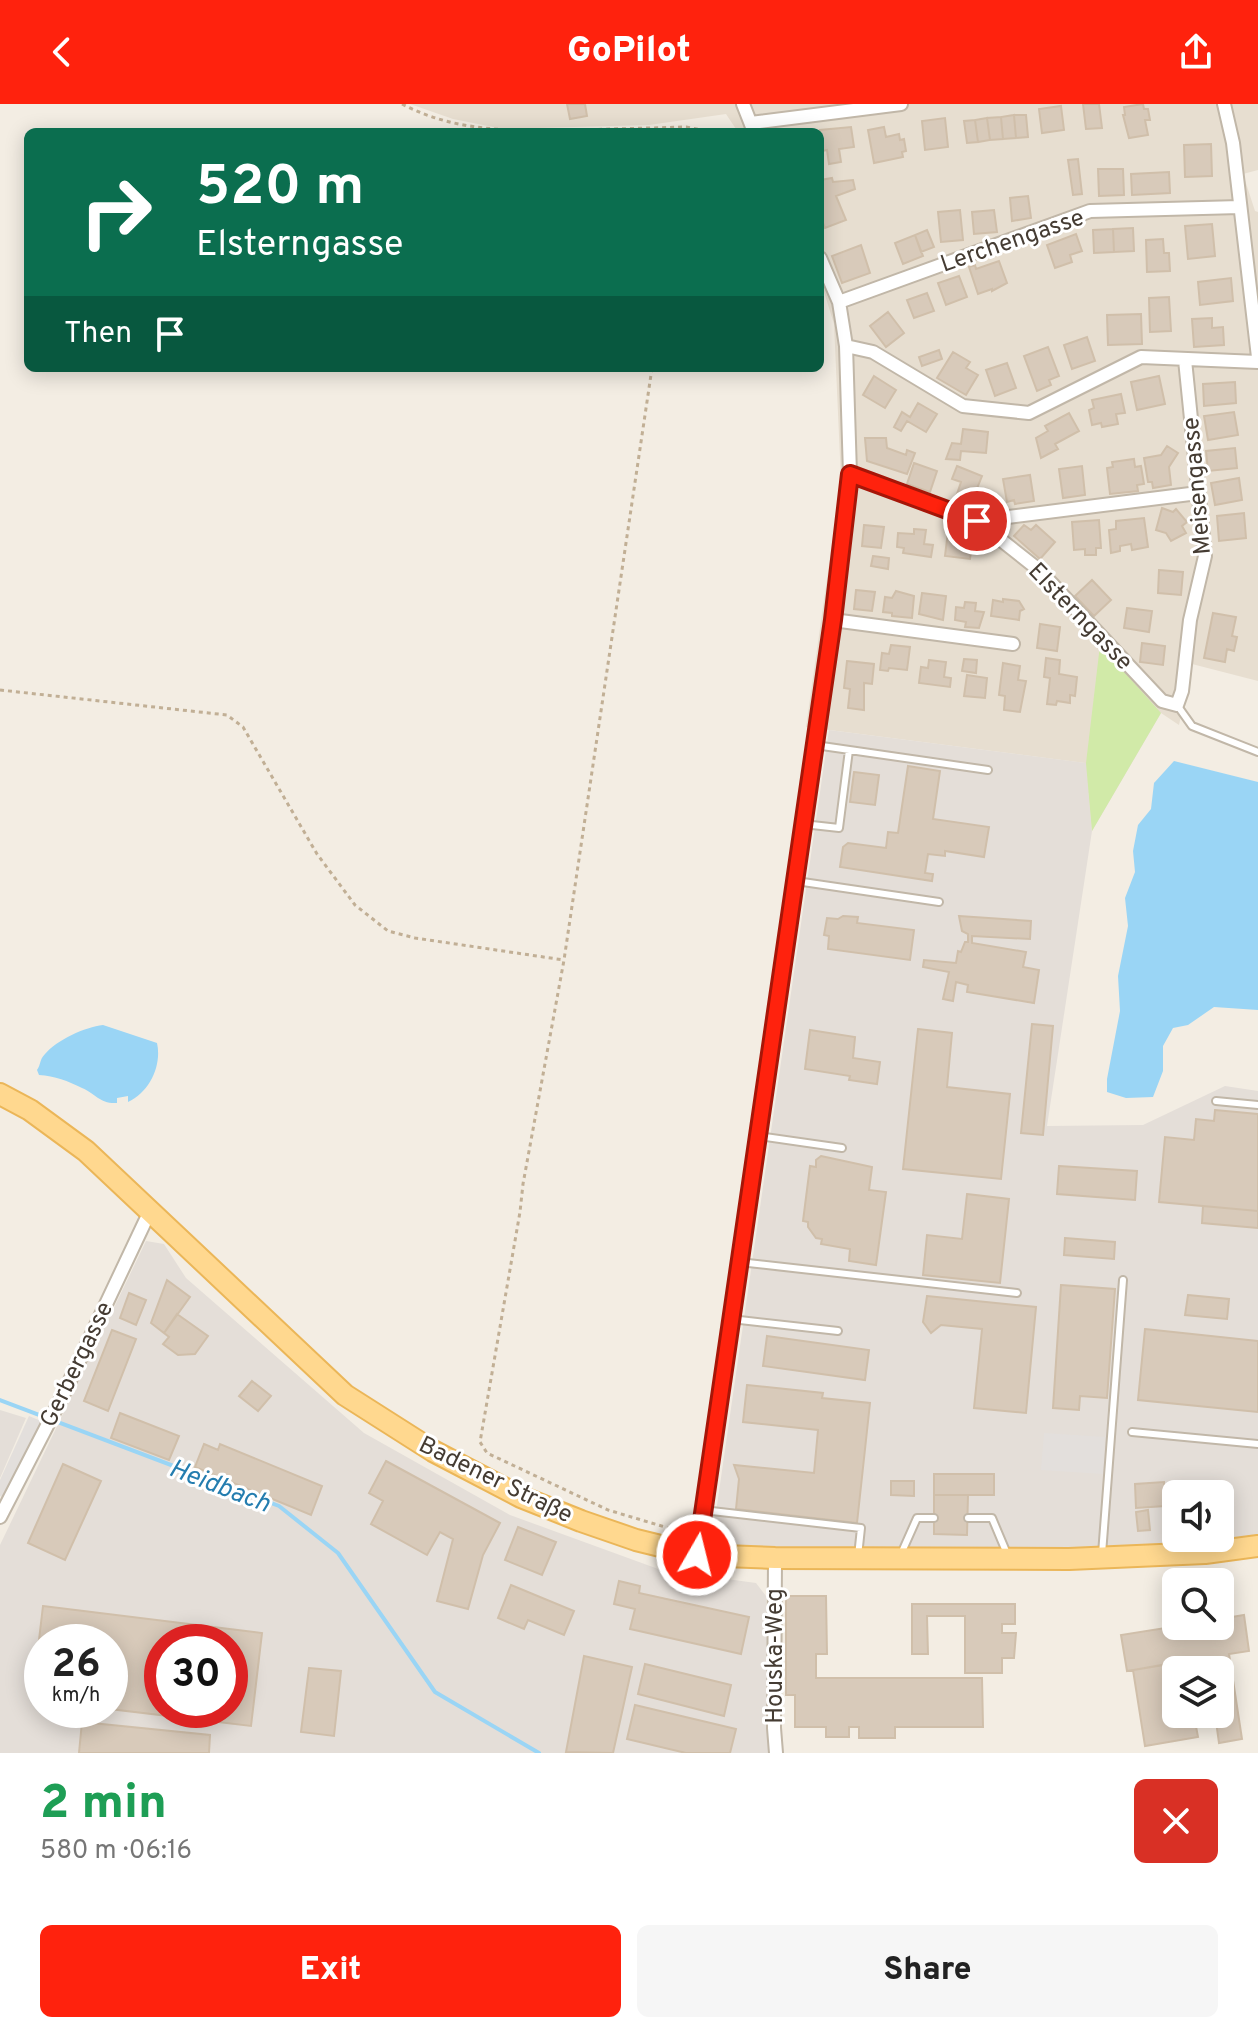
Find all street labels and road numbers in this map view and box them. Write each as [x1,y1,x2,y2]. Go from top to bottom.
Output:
street label: Lerchengasse [937,203,1088,280]
street label: Meisengasse [1177,416,1219,556]
street label: Elsterngasse [1021,557,1138,678]
street label: Gerbergasse [34,1297,121,1433]
street label: Badener Straße [413,1431,577,1531]
street label: Houska-Weg [761,1588,791,1724]

